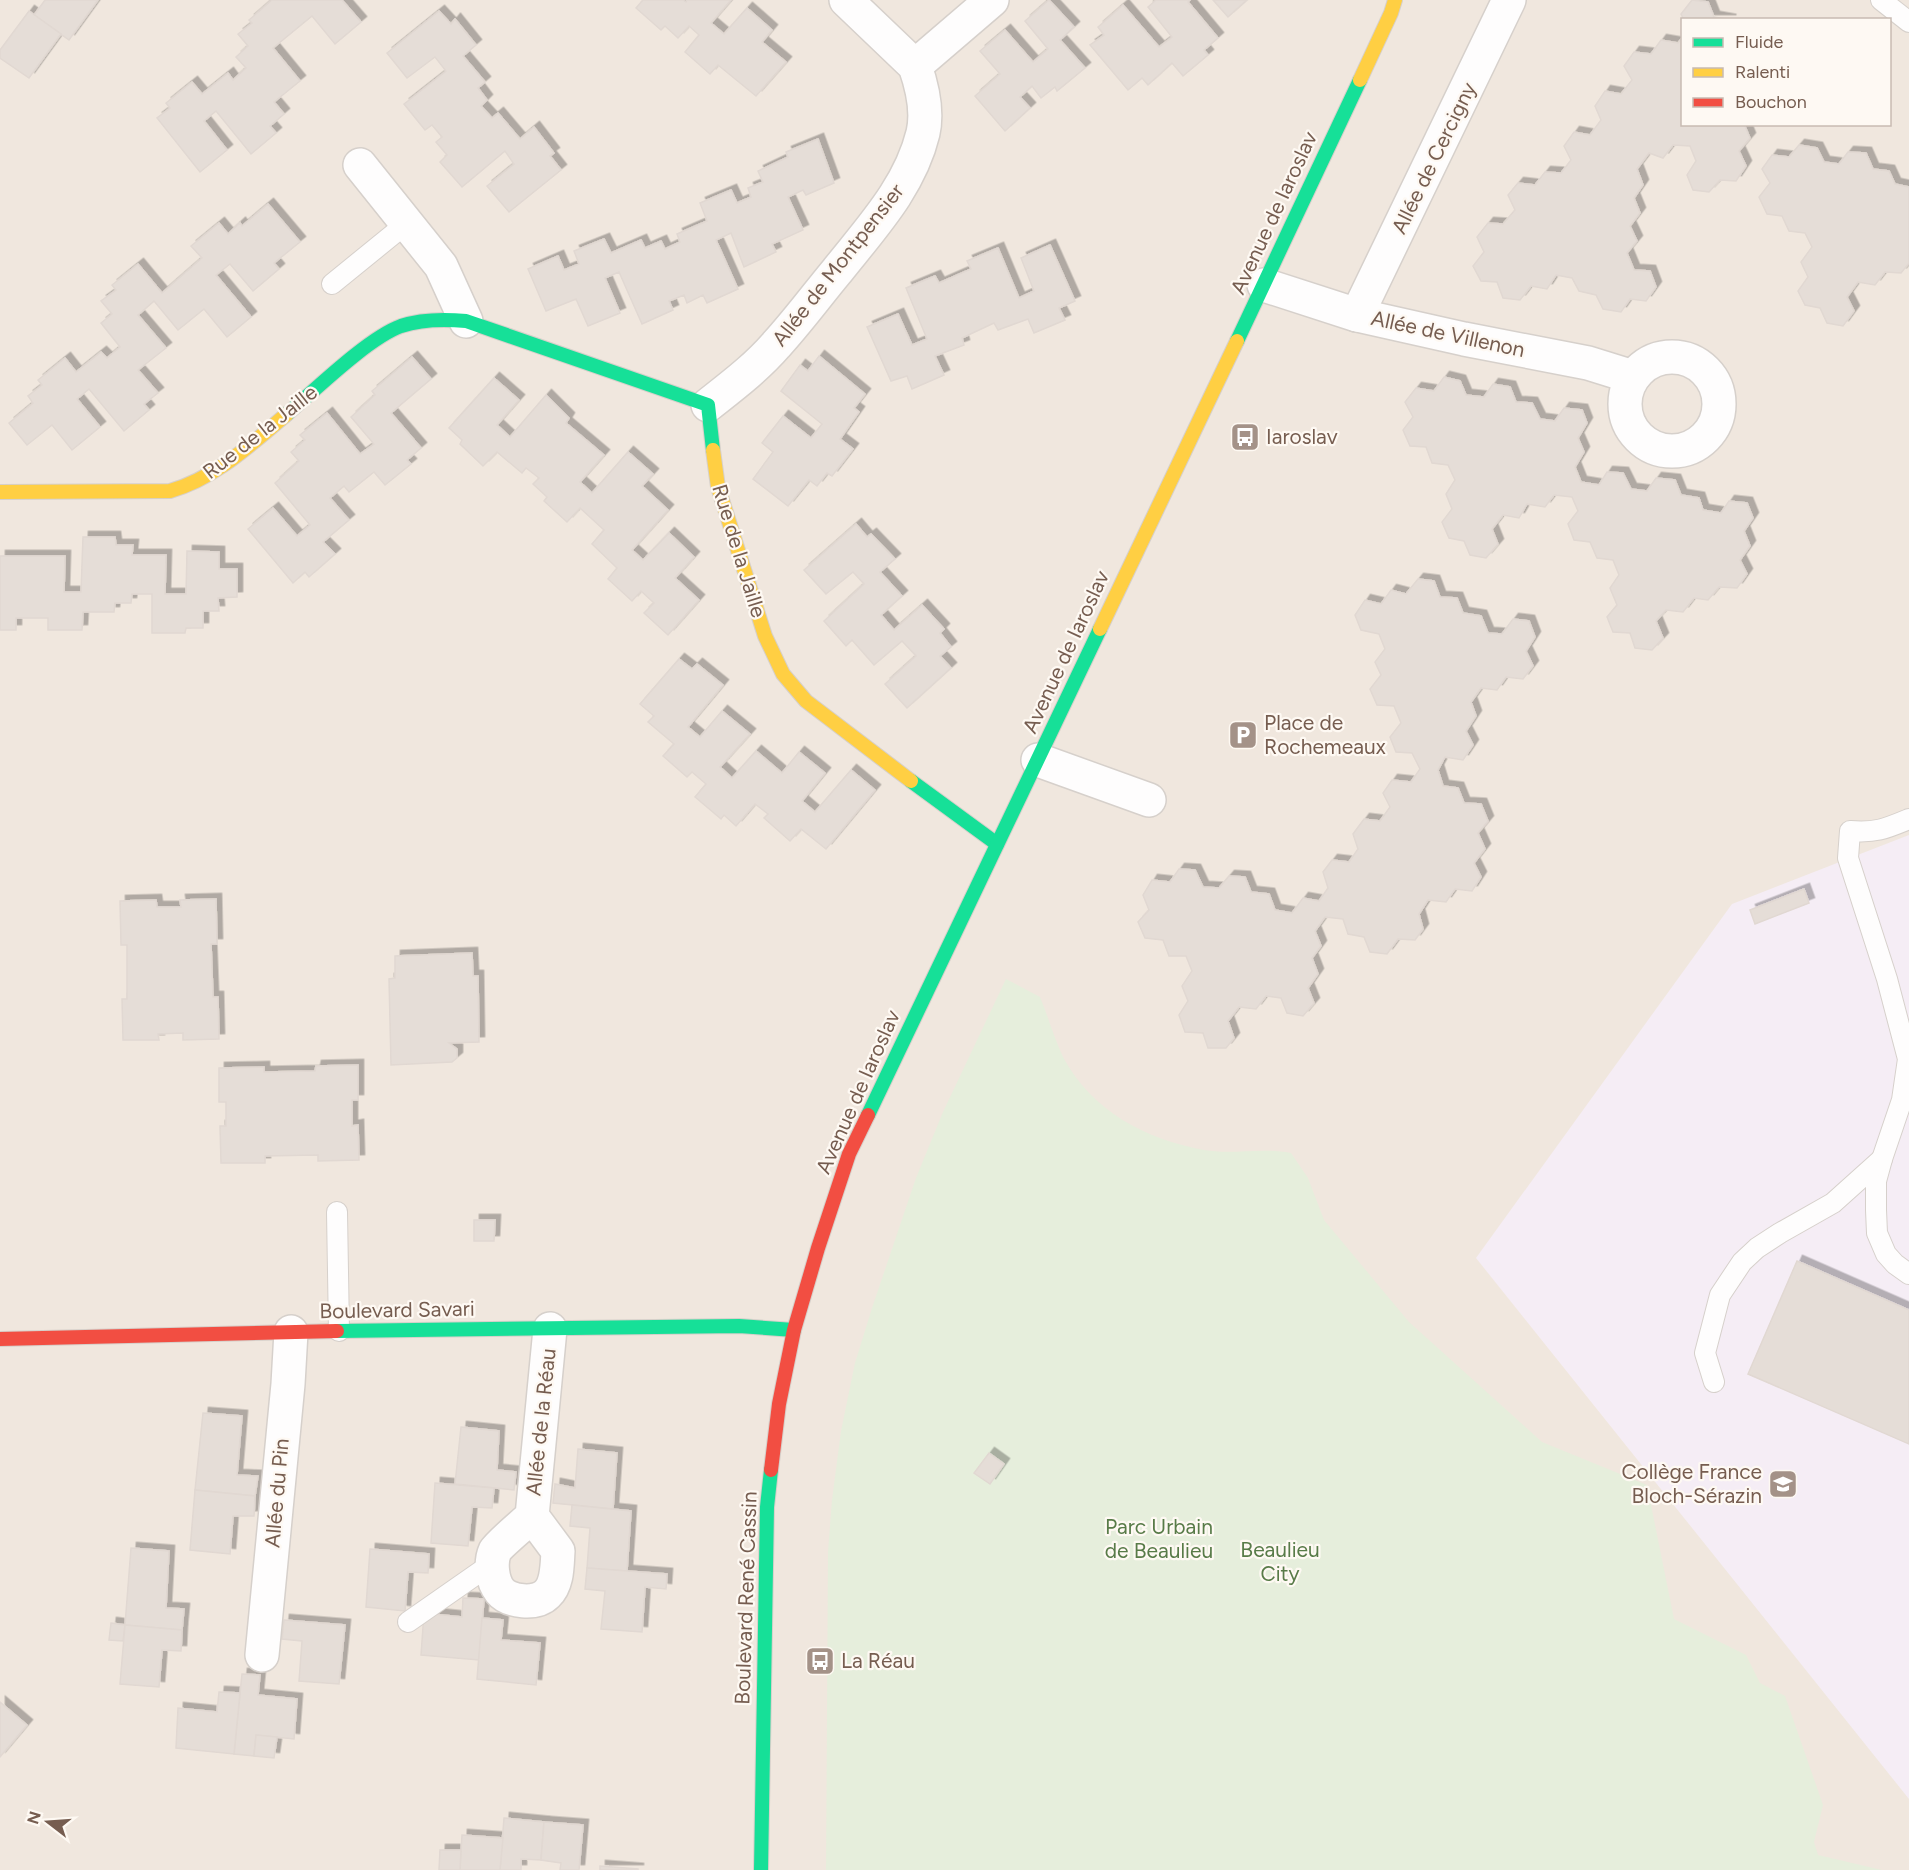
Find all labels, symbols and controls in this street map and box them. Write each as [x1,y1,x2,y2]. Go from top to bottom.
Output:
legend [1681,18,1891,126]
text: Fluide [1735,31,1784,53]
text: Ralenti [1735,61,1790,83]
street label: Allée de Cercigny [1386,78,1481,238]
text: Bouchon [1735,91,1807,113]
street label: Avenue de Iaroslav [1225,127,1322,298]
street label: Allée de Montpensier [767,179,909,351]
street label: Allée de Villenon [1369,305,1527,362]
street label: Rue de la Jaille [198,379,322,484]
bus stop icon: Iaroslav [1229,421,1261,453]
place label: Iaroslav [1266,424,1338,449]
street label: Rue de la Jaille [707,481,772,621]
street label: Avenue de Iaroslav [1017,566,1114,737]
place label: Place de Rochemeaux [1264,710,1386,759]
parking icon: Place de Rochemeaux [1227,719,1259,751]
street label: Avenue de Iaroslav [810,1006,905,1178]
street label: Boulevard Savari [319,1296,475,1323]
street label: Allée de la Réau [520,1347,561,1497]
street label: Allée du Pin [259,1437,294,1549]
place label: Collège France Bloch-Sérazin [1621,1459,1762,1508]
school or university icon: Collège France Bloch-Sérazin [1767,1468,1799,1500]
street label: Boulevard René Cassin [729,1491,762,1705]
park label: Parc Urbain de Beaulieu [1105,1514,1213,1563]
park label: Beaulieu City [1240,1537,1320,1586]
bus stop icon: La Réau [804,1645,836,1677]
place label: La Réau [841,1648,915,1673]
north arrow [18,1792,78,1852]
text: N [23,1809,45,1826]

